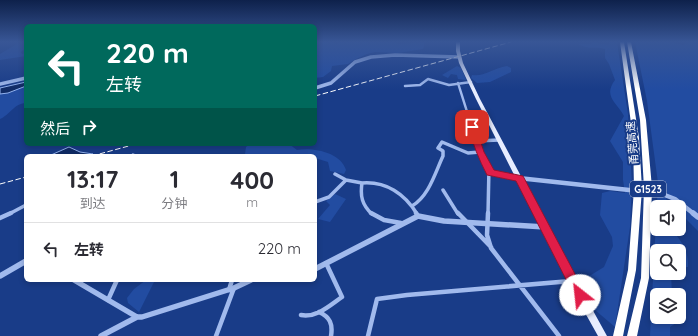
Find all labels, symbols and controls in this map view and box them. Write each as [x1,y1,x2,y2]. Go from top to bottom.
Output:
text: 220 m [106,35,189,70]
icon: left [40,40,92,92]
text: 左转 [106,73,142,96]
pin [455,110,489,144]
icon: right [78,116,100,138]
icon: arrive [461,116,483,138]
text: 然后 [40,119,70,138]
street label: 甬莞高速 [623,120,641,166]
text: 13:17 [67,164,118,194]
text: 1 [170,164,179,194]
text: 400 [230,165,274,195]
road number: G1523 [630,181,666,197]
text: m [246,194,258,210]
text: 到达 [80,195,106,211]
text: 分钟 [161,195,187,211]
map controls [650,200,686,324]
button: sound [650,200,686,236]
icon: left [40,238,62,260]
text: 220 m [258,239,301,258]
text: 左转 [74,240,104,259]
button: search [650,244,686,280]
position arrow [559,274,601,316]
button: layers [650,288,686,324]

